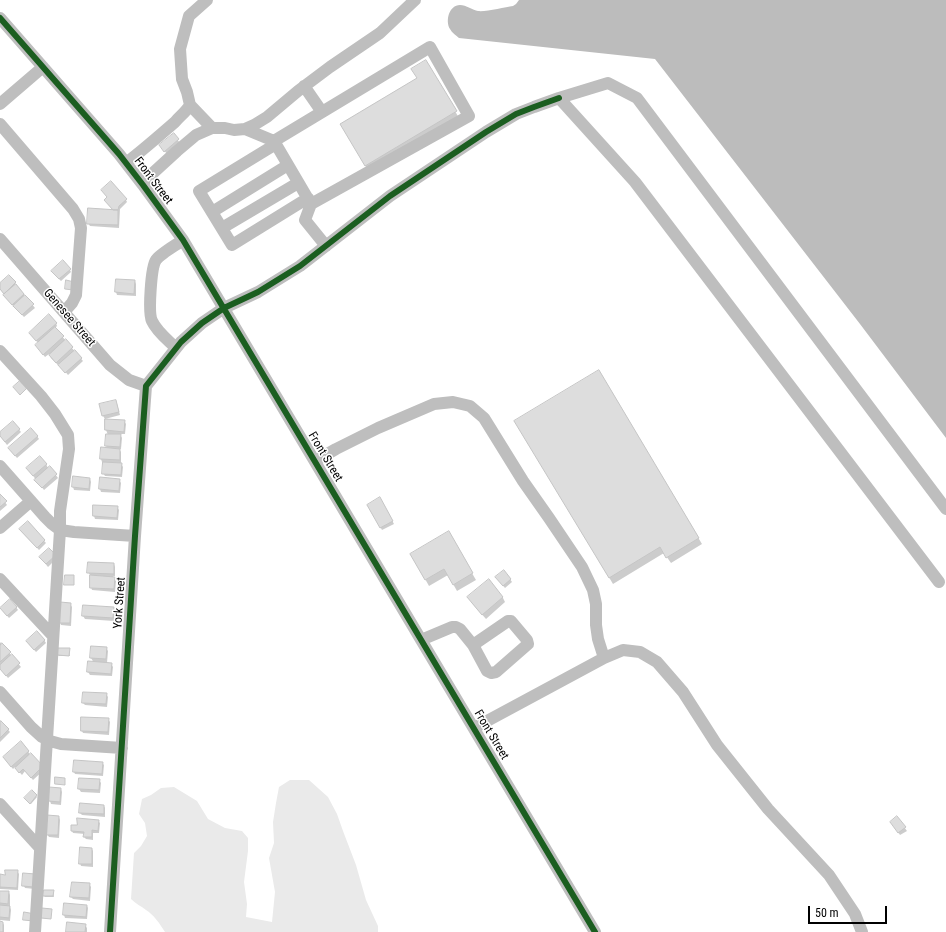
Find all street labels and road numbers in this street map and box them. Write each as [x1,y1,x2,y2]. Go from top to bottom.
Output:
street label: Front Street [131,155,175,207]
street label: Genesee Street [40,286,98,350]
street label: Front Street [305,430,345,484]
street label: York Street [111,577,129,629]
street label: Front Street [471,708,511,762]

